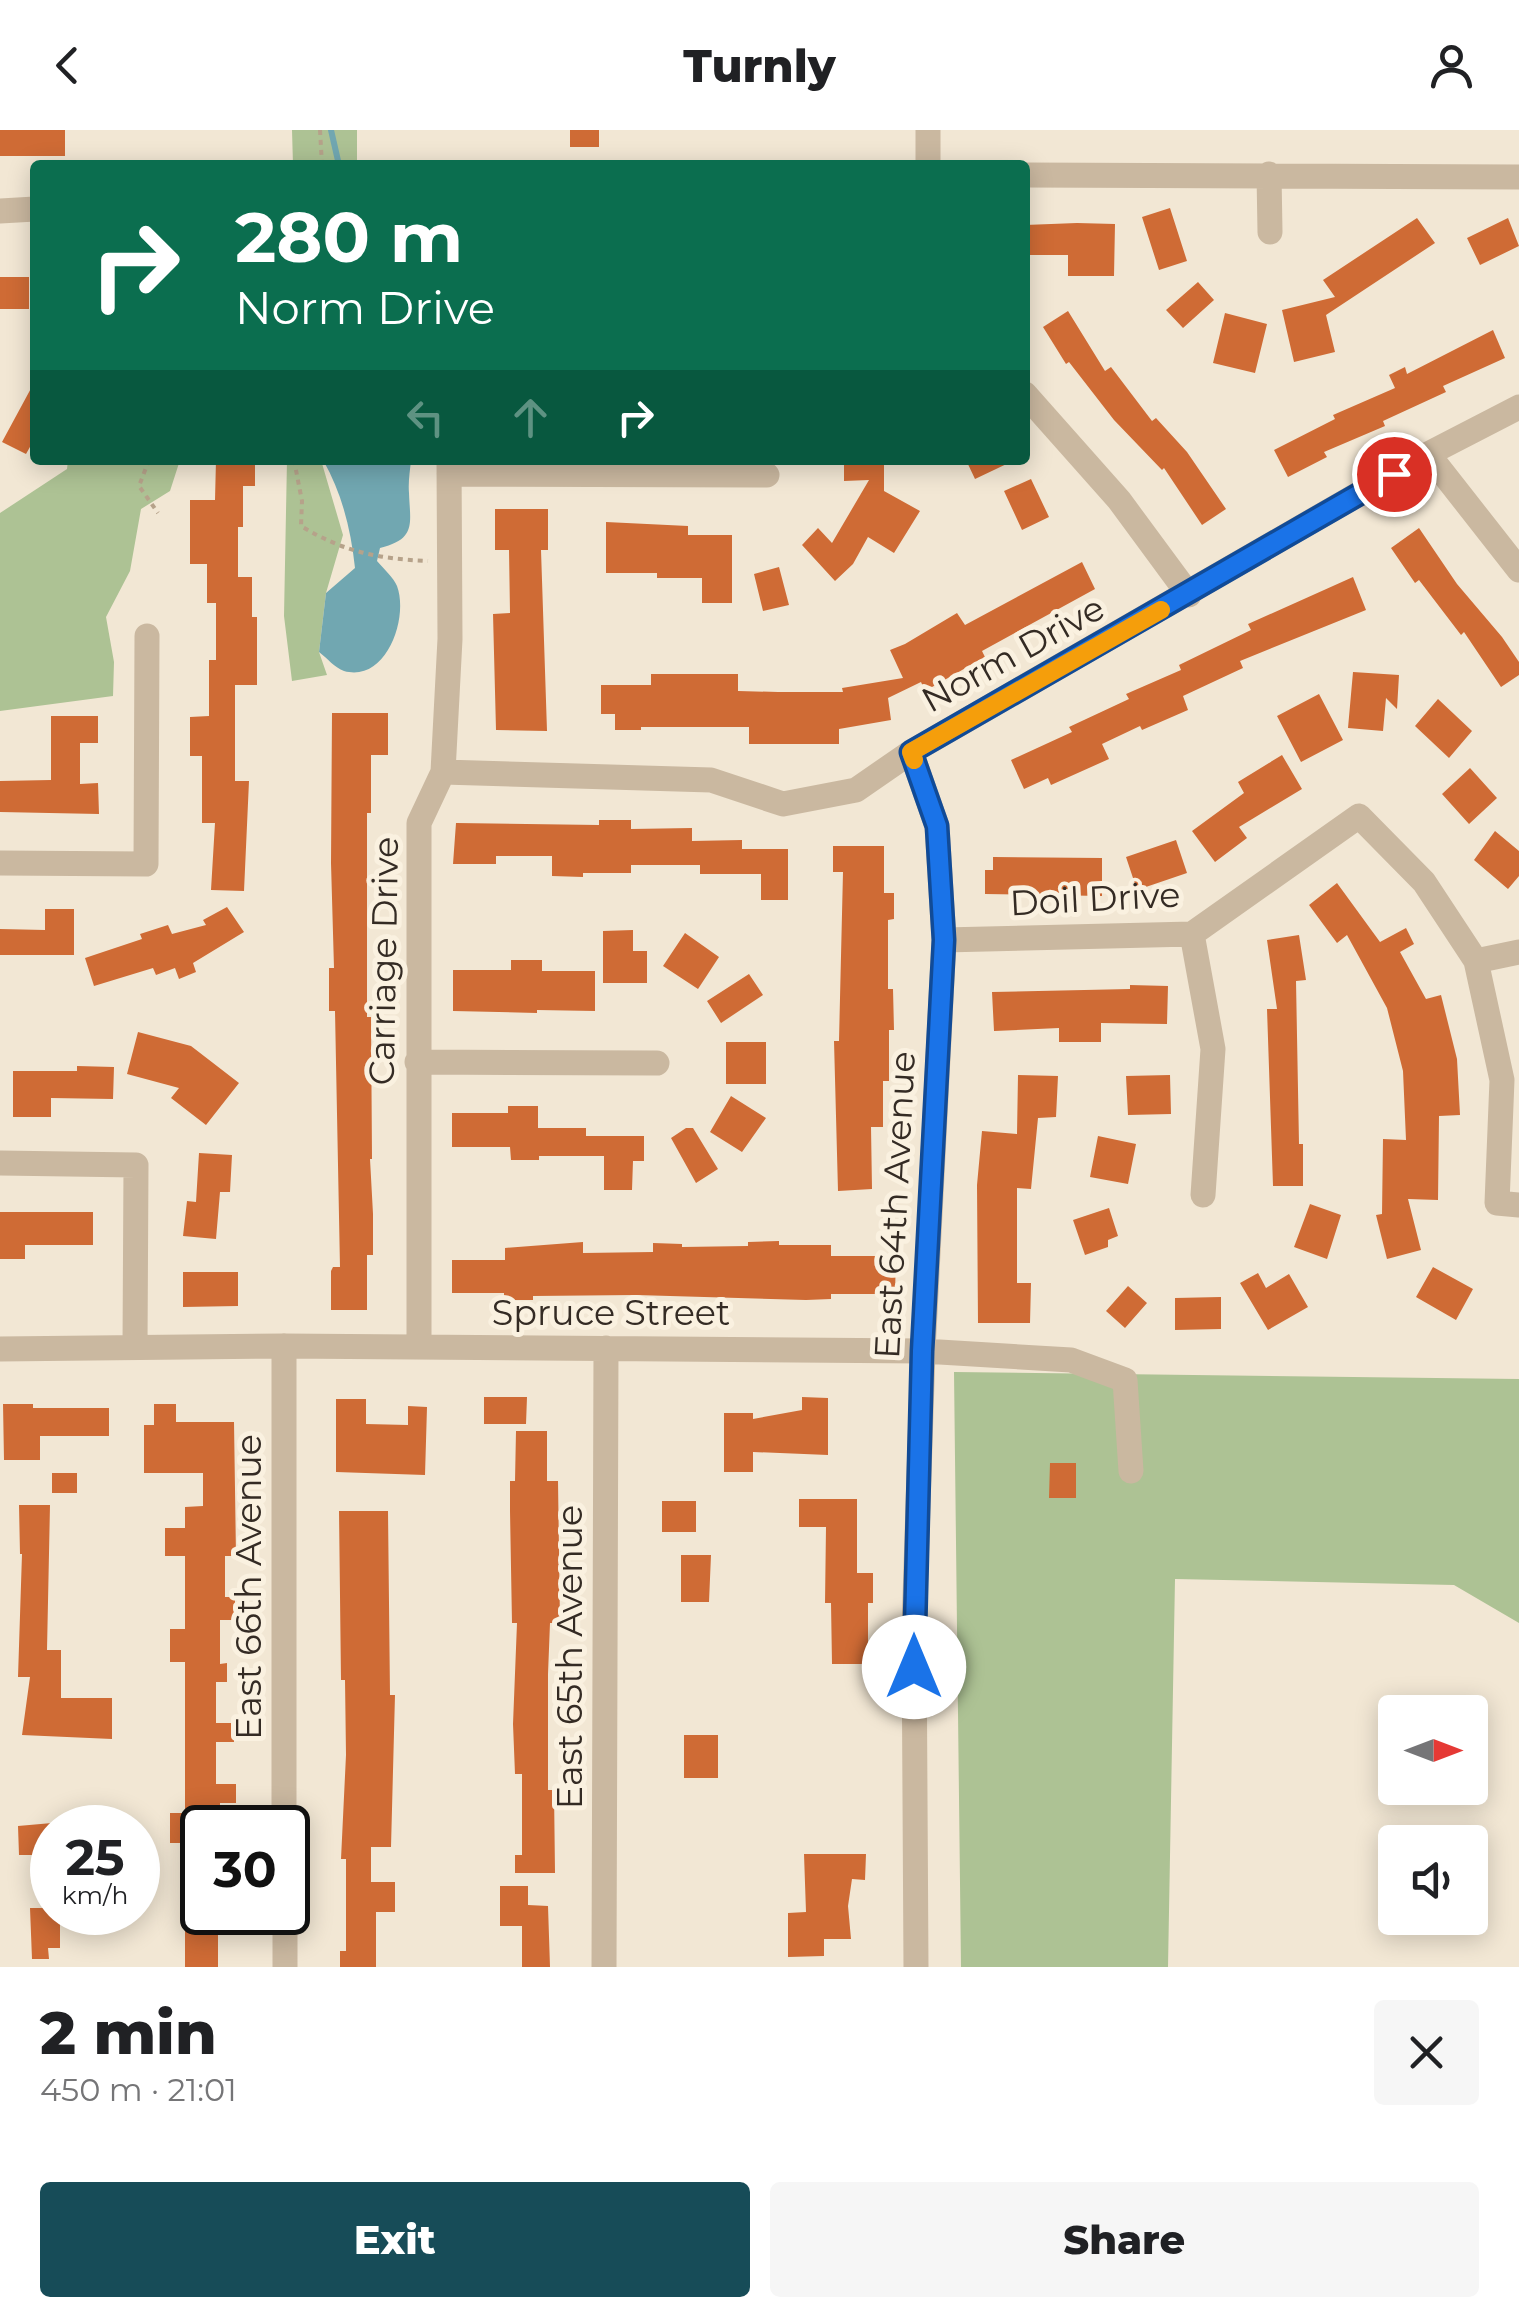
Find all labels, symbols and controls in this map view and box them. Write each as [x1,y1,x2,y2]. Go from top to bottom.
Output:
icon: back [40,38,95,93]
text: Turnly [683,38,836,93]
icon: person [1424,38,1479,93]
text: 280 m [235,194,463,280]
icon: right [70,200,200,330]
text: Norm Drive [235,280,495,335]
icon: left [398,390,453,445]
icon: ahead [503,390,558,445]
icon: right [608,390,663,445]
pin [1352,432,1437,517]
icon: arrive [1367,447,1422,502]
street label: Norm Drive [914,586,1112,721]
street label: Carriage Drive [360,836,407,1086]
street label: Doil Drive [1009,873,1181,924]
street label: East 64th Avenue [865,1050,924,1360]
street label: Spruce Street [492,1291,730,1334]
street label: East 66th Avenue [227,1434,270,1740]
street label: East 65th Avenue [548,1505,591,1809]
position arrow [862,1615,966,1719]
north arrow [1378,1695,1488,1805]
map controls [1378,1695,1488,1935]
speed limit sign: 30 [180,1805,310,1935]
button: sound [1378,1825,1488,1935]
text: 25 [65,1827,125,1888]
text: km/h [62,1880,128,1910]
text: 2 min [40,1996,217,2069]
button: close [1374,2000,1479,2105]
text: 450 m · 21:01 [40,2070,237,2109]
button: Exit [40,2182,750,2297]
button: Share [770,2182,1479,2297]

